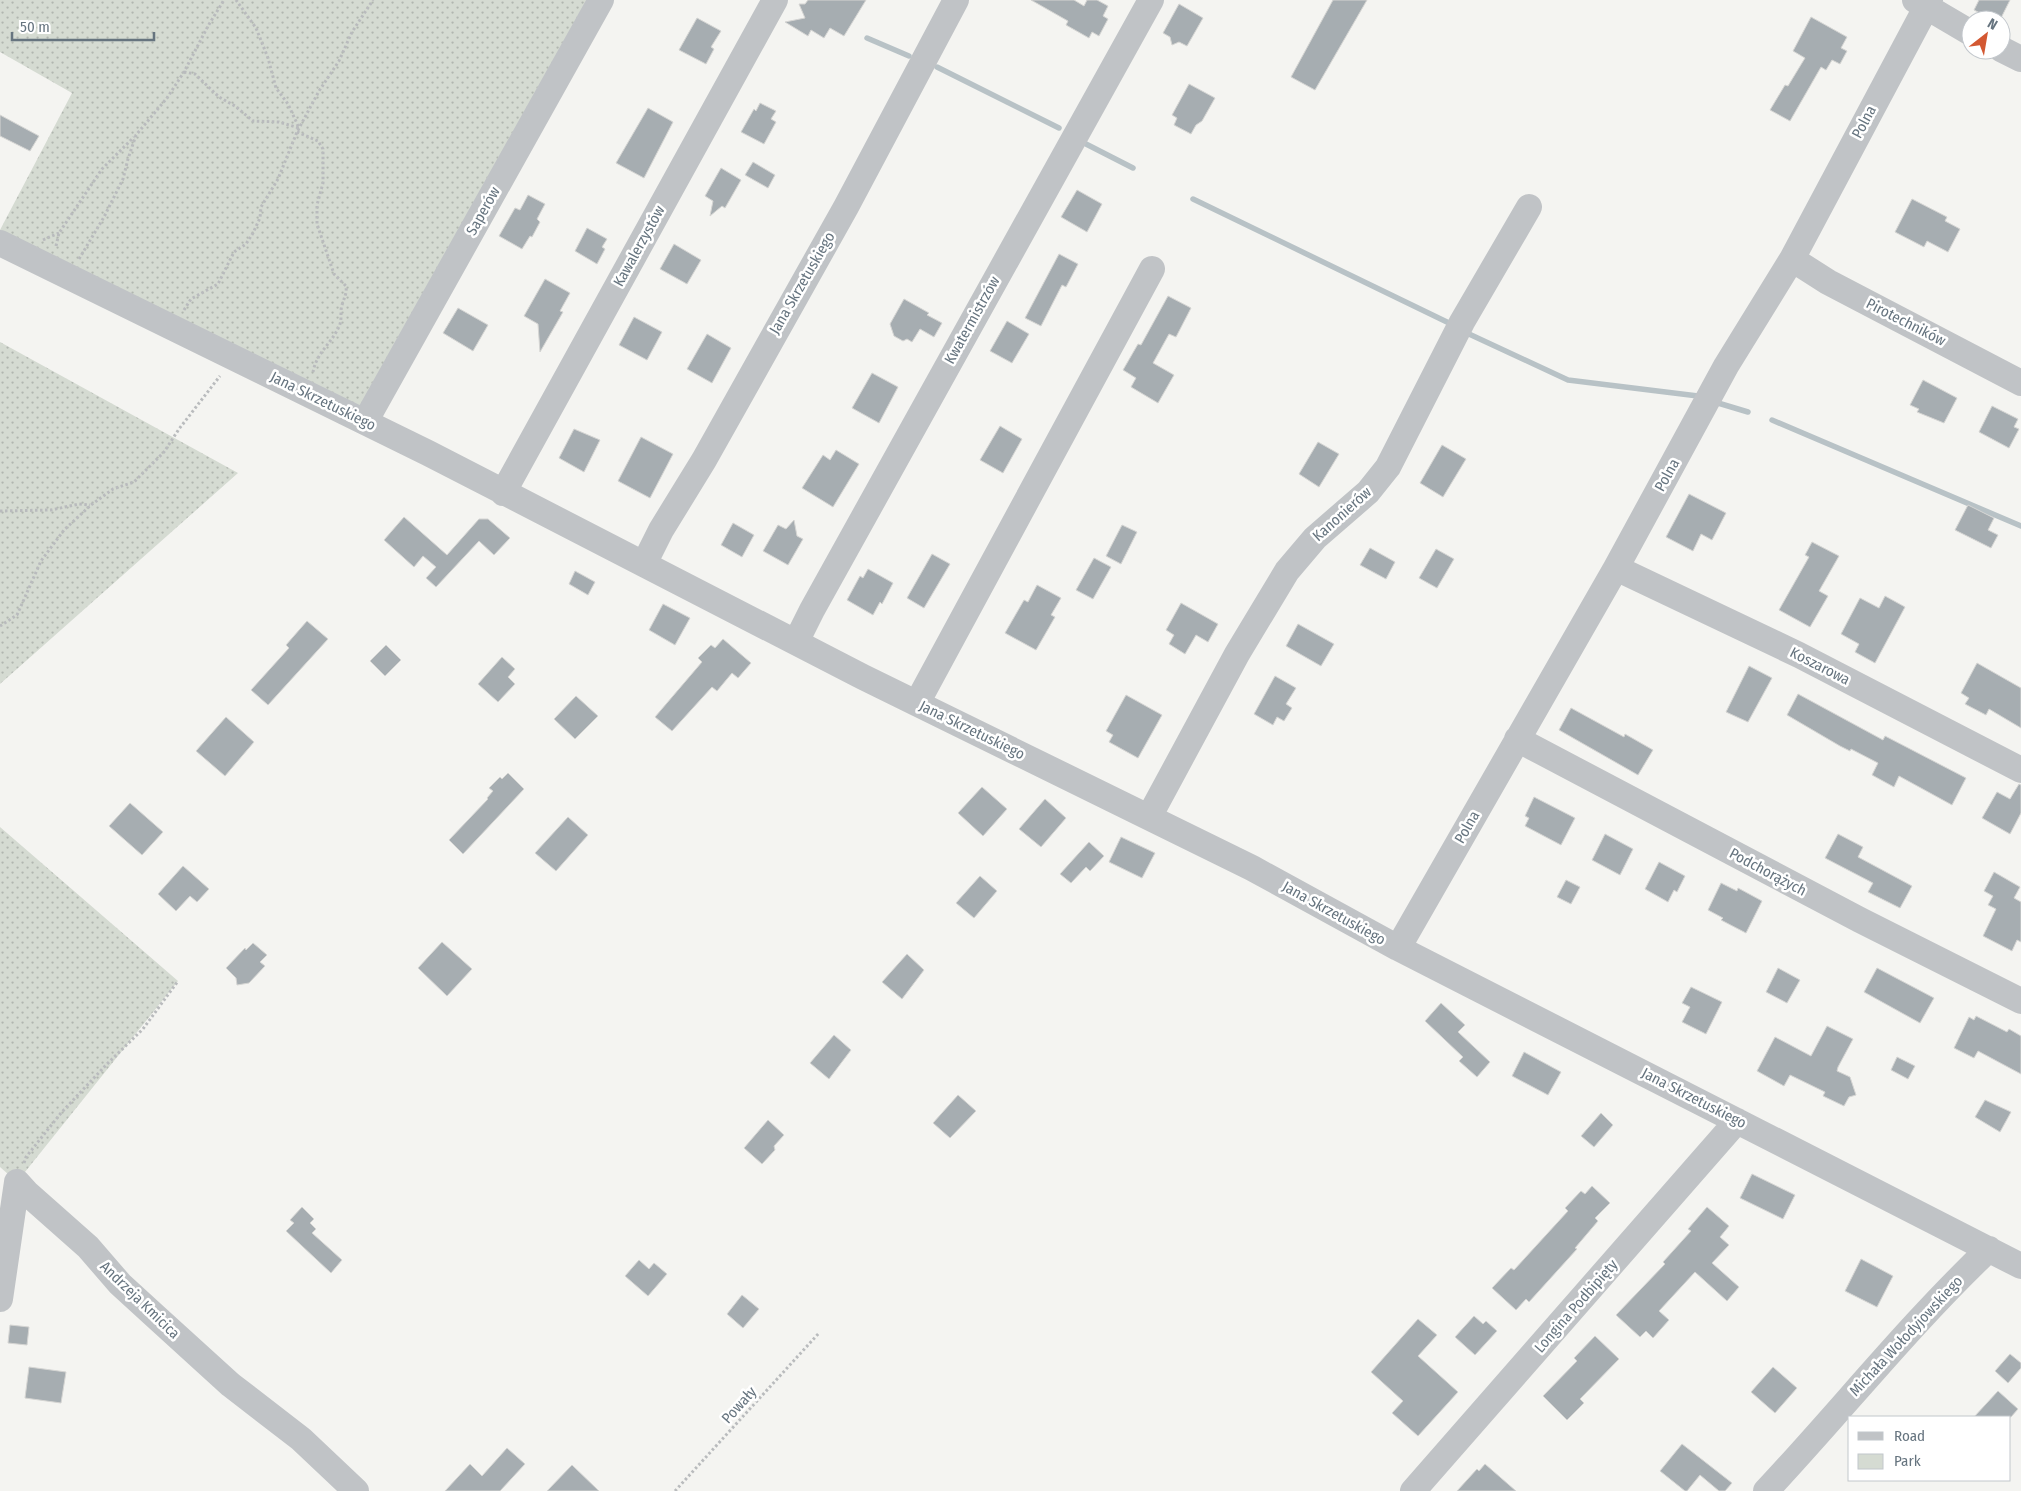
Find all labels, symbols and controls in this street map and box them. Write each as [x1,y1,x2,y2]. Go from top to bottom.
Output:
scale bar [12,10,155,42]
north arrow [1961,10,2011,60]
text: N [1984,15,2000,34]
text: 50 m [20,18,50,36]
street label: Polna [1848,103,1880,141]
street label: Saperów [462,183,504,238]
street label: Kawalerzystów [609,202,669,290]
street label: Jana Skrzetuskiego [765,229,839,337]
street label: Kwatermistrzów [941,273,1004,367]
street label: Pirotechników [1863,294,1949,350]
street label: Jana Skrzetuskiego [267,368,379,434]
street label: Polna [1651,456,1683,494]
street label: Kanonierów [1309,483,1375,545]
street label: Koszarowa [1787,643,1853,689]
street label: Jana Skrzetuskiego [916,697,1028,763]
street label: Polna [1451,808,1483,846]
street label: Podchorążych [1726,844,1810,900]
street label: Jana Skrzetuskiego [1279,877,1389,949]
street label: Jana Skrzetuskiego [1639,1064,1749,1132]
street label: Longina Podbipięty [1531,1256,1622,1356]
street label: Andrzeja Kmicica [96,1257,184,1343]
street label: Michała Wołodyjowskiego [1846,1272,1966,1400]
street label: Powały [718,1383,760,1427]
legend [1848,1416,2011,1481]
text: Road [1894,1427,1925,1445]
text: Park [1894,1452,1921,1470]

